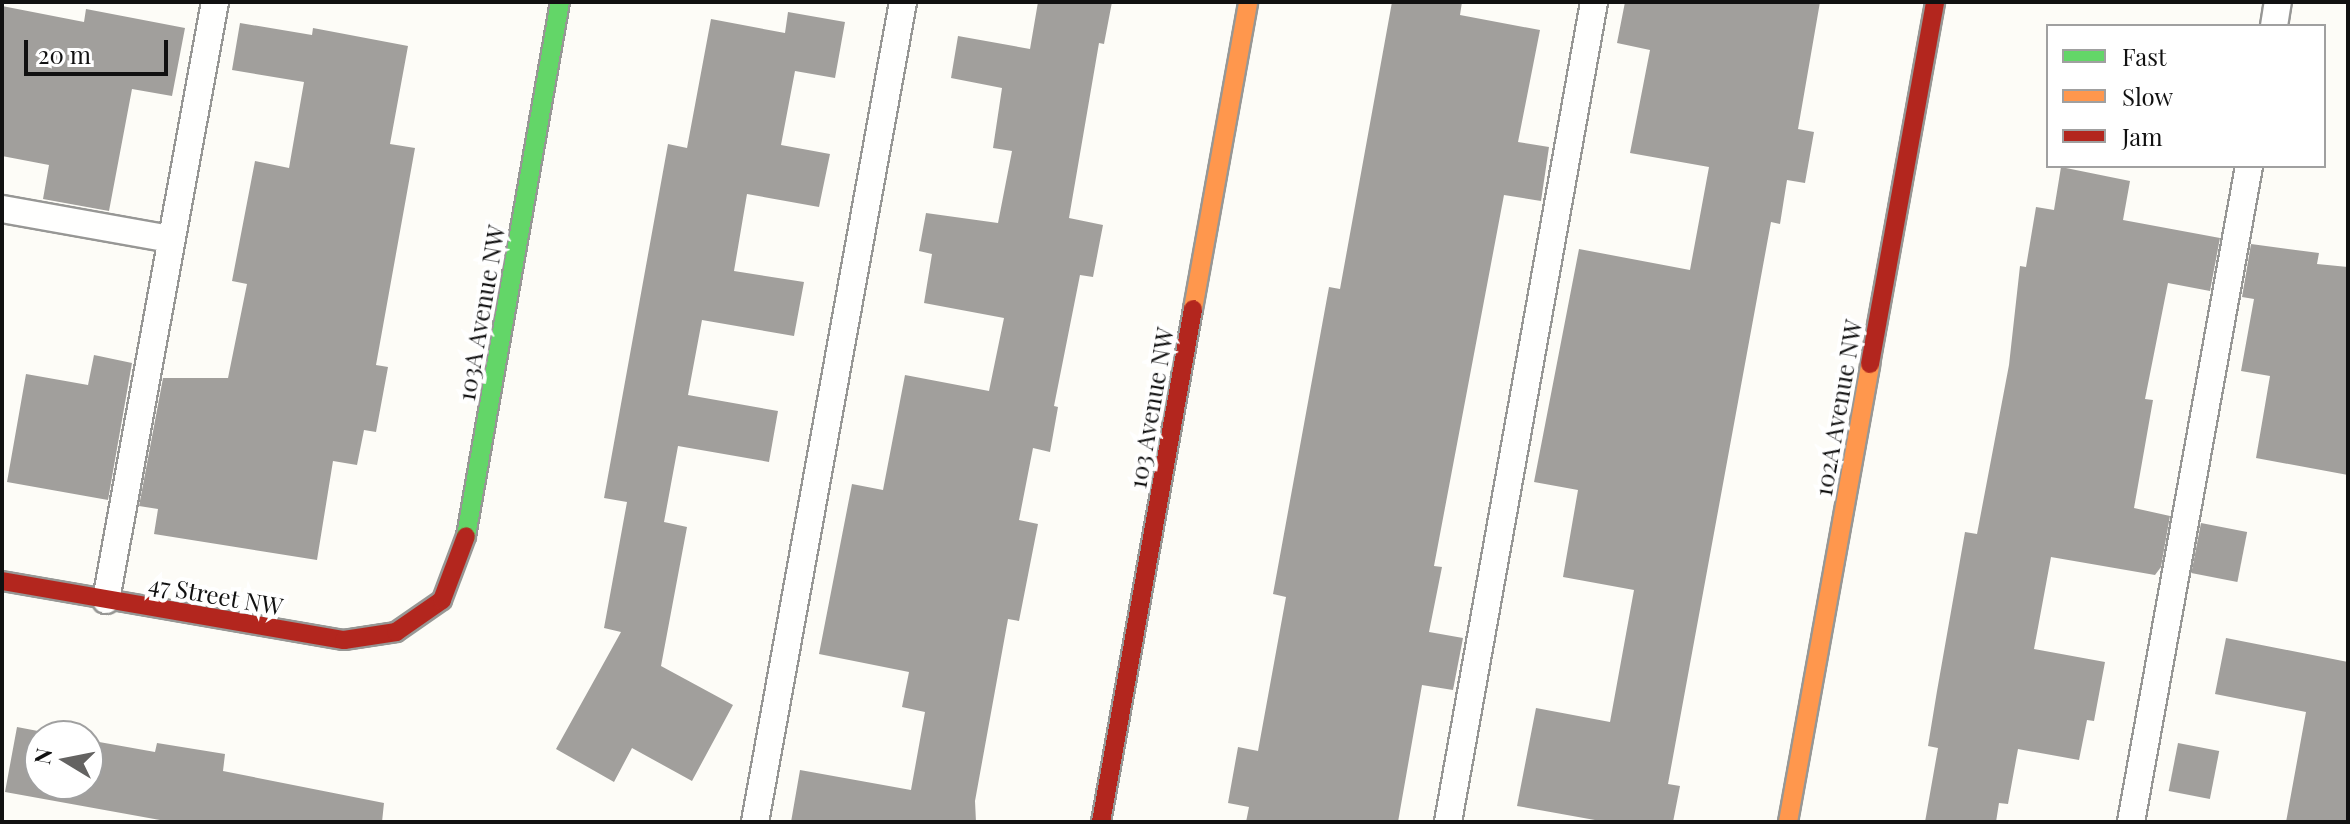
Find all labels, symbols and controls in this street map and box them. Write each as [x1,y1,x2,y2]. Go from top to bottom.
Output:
scale bar [28,24,172,74]
legend [2046,24,2326,168]
text: 20 m [38,38,91,70]
text: Fast [2122,40,2167,72]
text: Slow [2122,80,2173,112]
text: Jam [2122,120,2163,152]
street label: 103A Avenue NW [451,222,511,404]
street label: 102A Avenue NW [1808,317,1868,499]
street label: 103 Avenue NW [1123,325,1179,491]
street label: 47 Street NW [146,569,286,621]
north arrow [24,720,104,800]
text: N [26,746,58,767]

